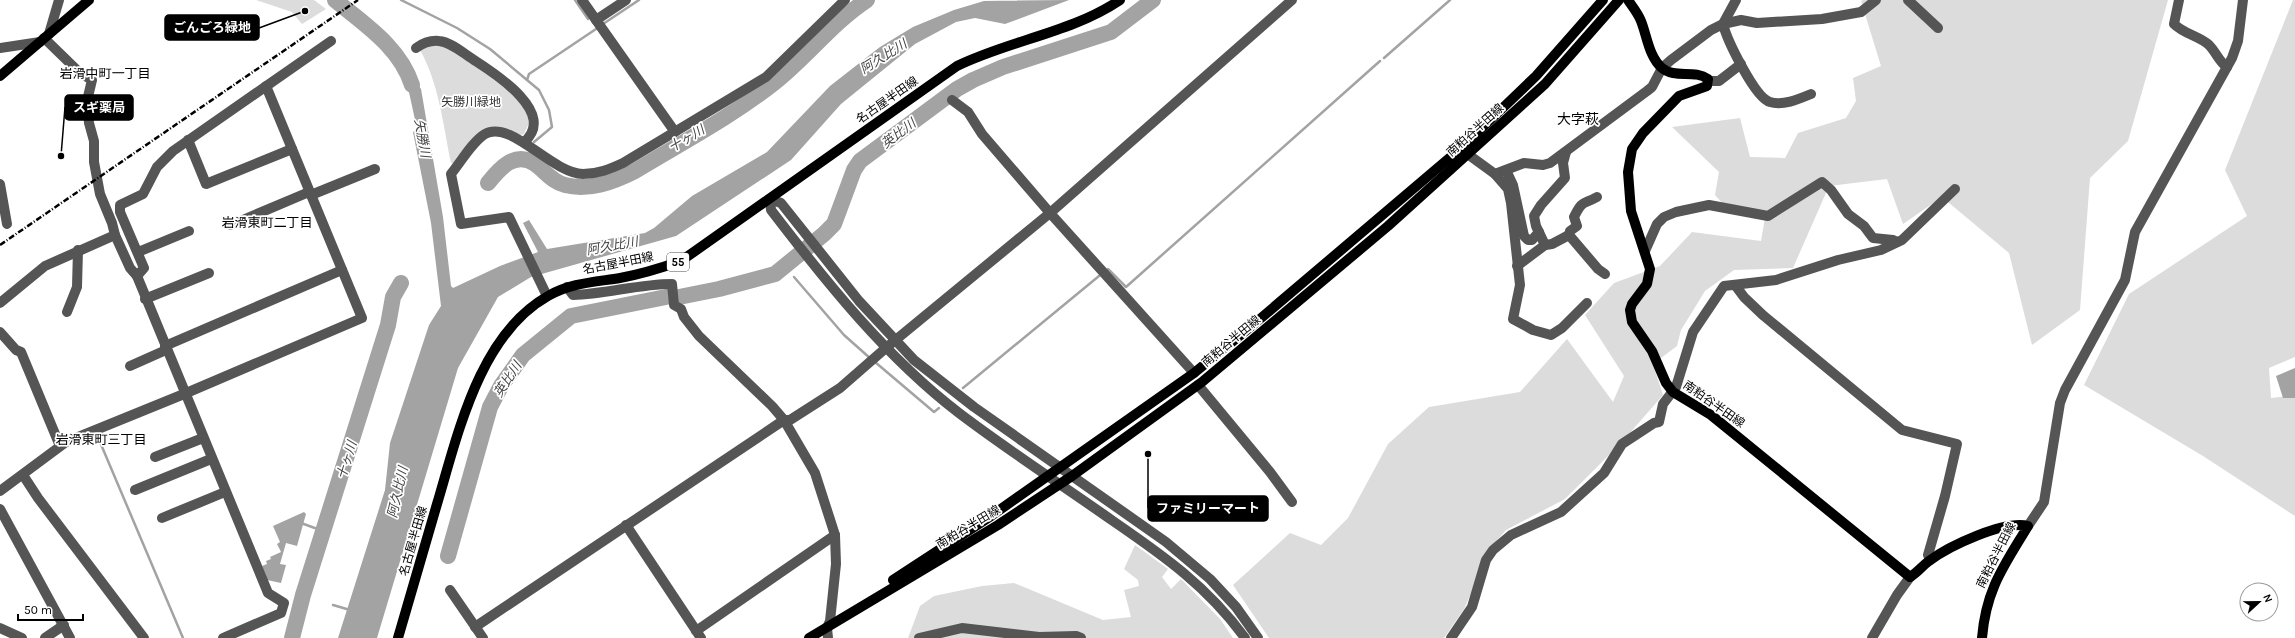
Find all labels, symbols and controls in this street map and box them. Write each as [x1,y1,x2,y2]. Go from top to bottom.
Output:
callout: ごんごろ緑地 [165,15,259,40]
text: ごんごろ緑地 [173,20,251,35]
water label: 阿久比川 [857,35,911,77]
district label: 岩滑中町一丁目 [59,66,151,81]
street label: 名古屋半田線 [853,74,921,126]
callout: スギ薬局 [65,95,133,120]
park label: 矢勝川緑地 [441,95,501,109]
text: スギ薬局 [73,100,125,115]
street label: 南粕谷半田線 [1444,101,1506,159]
district label: 大字萩 [1557,111,1599,128]
water label: 英比川 [878,114,920,151]
water label: 矢勝川 [412,118,434,161]
water label: 十ヶ川 [666,121,709,155]
district label: 岩滑東町二丁目 [221,215,313,230]
water label: 阿久比川 [585,233,641,257]
street label: 名古屋半田線 [581,249,655,277]
road number: 55 [667,253,689,271]
street label: 南粕谷半田線 [1199,312,1263,370]
water label: 英比川 [491,357,525,400]
street label: 南粕谷半田線 [1680,378,1748,430]
district label: 岩滑東町三丁目 [55,432,147,447]
water label: 十ヶ川 [334,437,360,481]
water label: 阿久比川 [384,463,411,519]
callout: ファミリーマート [1148,496,1268,521]
text: ファミリーマート [1156,501,1260,516]
street label: 南粕谷半田線 [934,502,1002,552]
street label: 名古屋半田線 [396,504,430,578]
street label: 南粕谷半田線 [1973,520,2019,590]
north arrow [2239,582,2279,622]
text: N [2260,592,2275,605]
scale bar [18,596,83,622]
text: 50 m [24,603,52,617]

